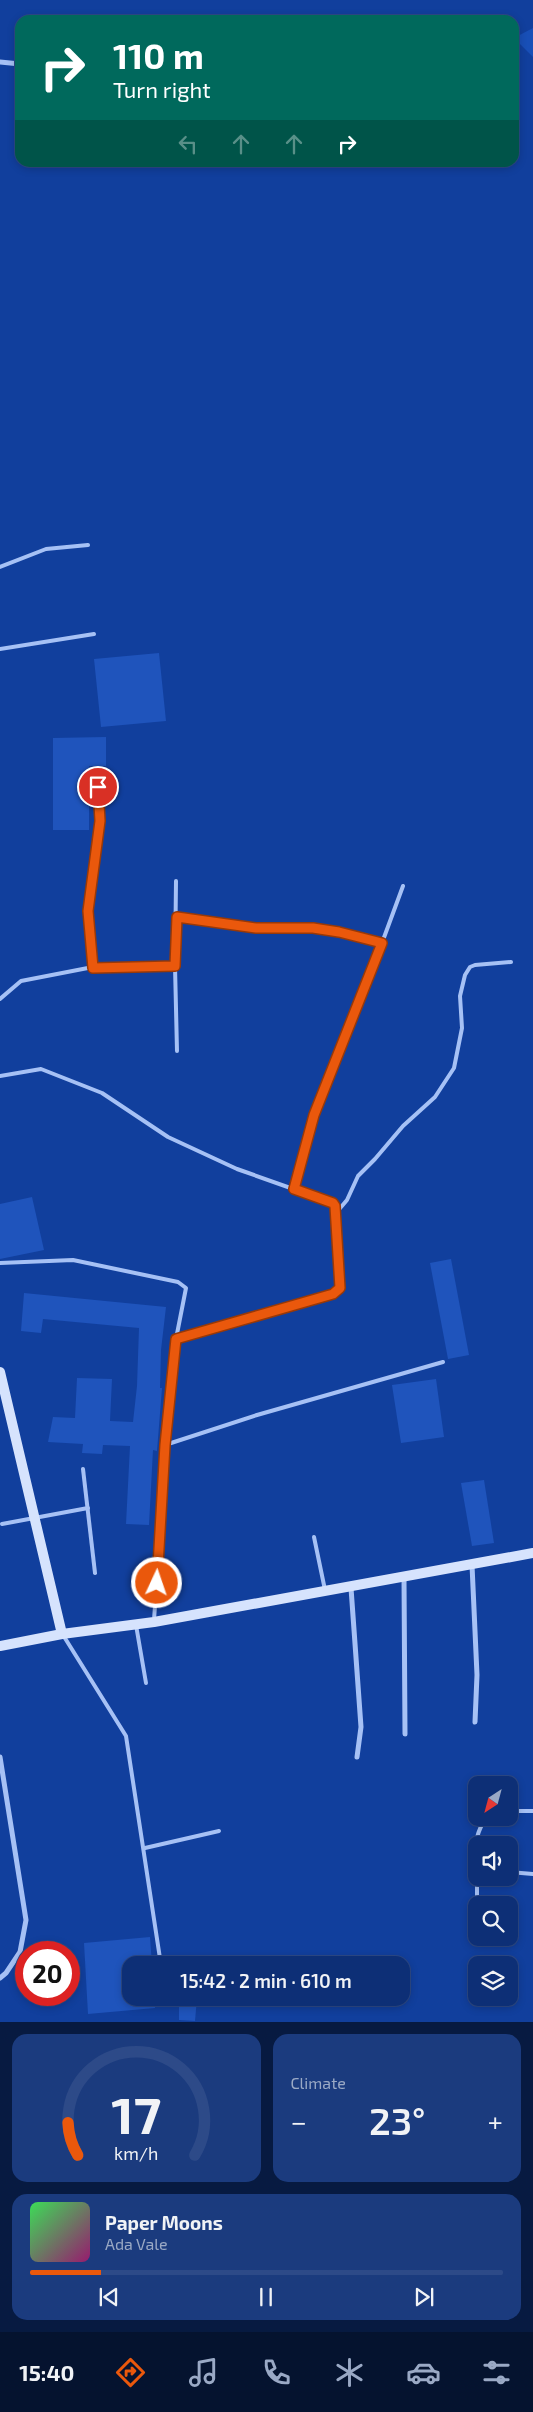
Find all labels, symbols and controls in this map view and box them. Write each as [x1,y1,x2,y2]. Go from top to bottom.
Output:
text: 110 m [113,34,204,76]
icon: right [30,35,95,100]
text: Turn right [113,76,211,102]
icon: left [174,130,202,158]
icon: ahead [227,130,255,158]
icon: ahead [280,130,308,158]
icon: right [333,130,361,158]
pin [77,766,119,808]
icon: arrive [84,773,112,801]
position arrow [130,1556,182,1608]
north arrow [468,1776,518,1826]
map controls [468,1776,518,2006]
button: sound [468,1836,518,1886]
button: search [468,1896,518,1946]
speed limit sign: 20 [15,1941,80,2006]
button: layers [468,1956,518,2006]
text: 15:42 · 2 min · 610 m [180,1969,352,1992]
text: Climate [291,2073,346,2092]
text: 17 [111,2082,161,2144]
text: 23° [369,2097,425,2143]
text: − [291,2104,307,2138]
text: + [488,2104,503,2138]
text: km/h [114,2142,158,2164]
text: Paper Moons [105,2211,223,2234]
text: Ada Vale [105,2234,168,2253]
icon: previous [95,2283,123,2311]
icon: pause [252,2283,280,2311]
icon: next [410,2283,438,2311]
icon: directions [113,2355,148,2390]
icon: music [186,2355,221,2390]
icon: phone [259,2355,294,2390]
icon: climate [332,2355,367,2390]
icon: car [406,2355,441,2390]
icon: filters [479,2355,514,2390]
text: 15:40 [19,2359,74,2385]

